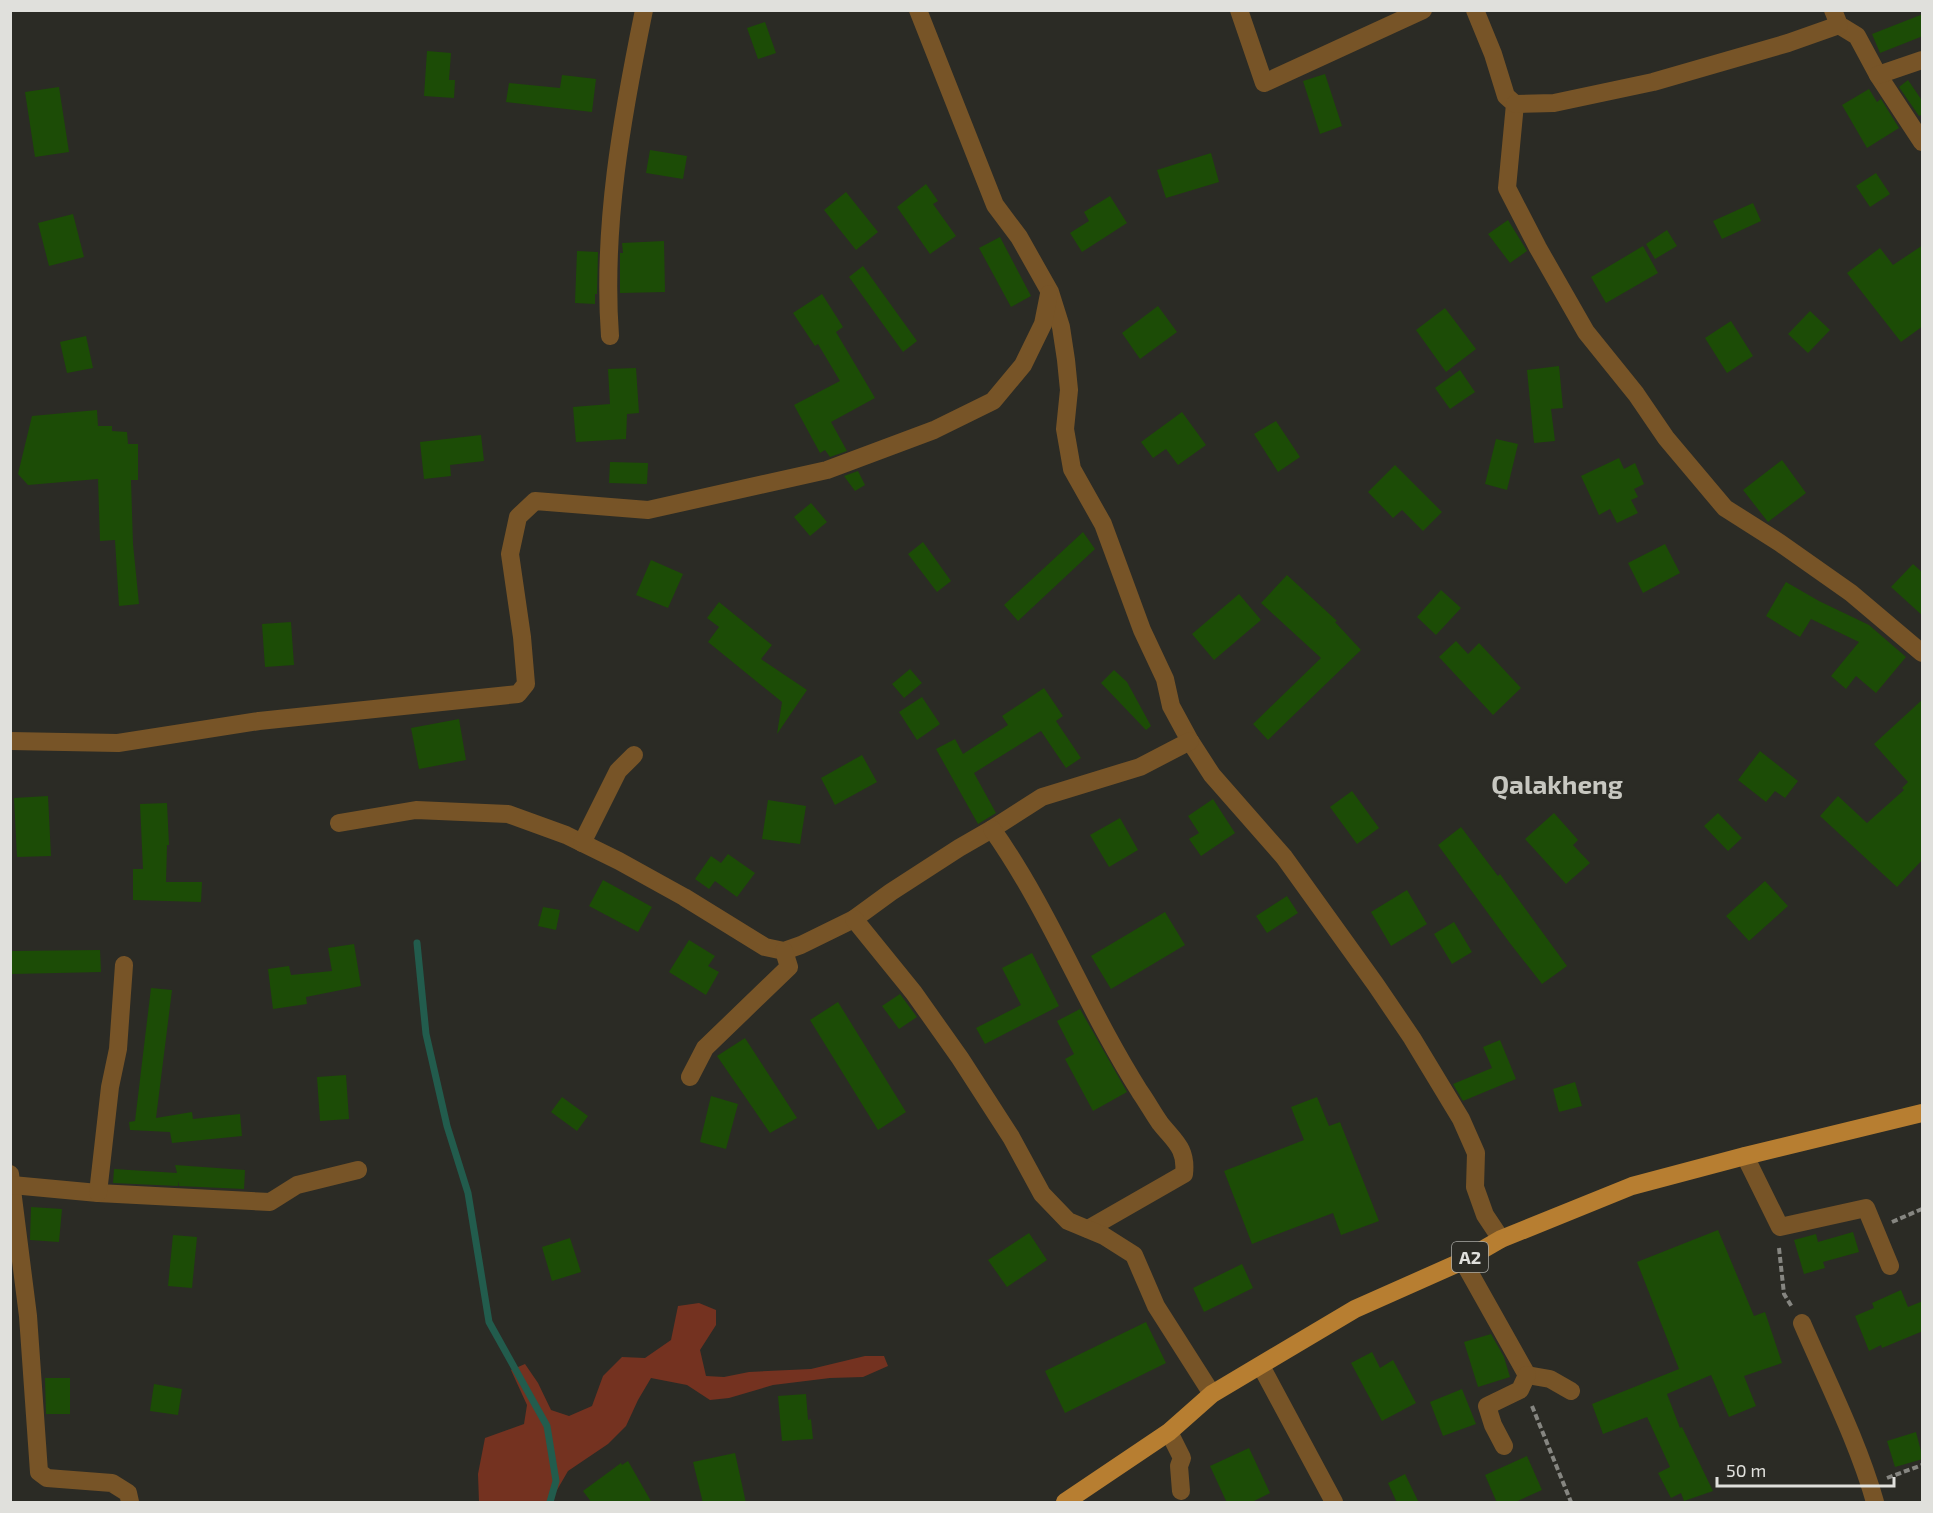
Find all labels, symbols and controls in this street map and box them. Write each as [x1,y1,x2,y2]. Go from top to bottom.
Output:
district label: Qalakheng [1491,768,1623,800]
road number: A2 [1452,1242,1488,1272]
scale bar [1717,1450,1894,1488]
text: 50 m [1726,1459,1766,1481]

